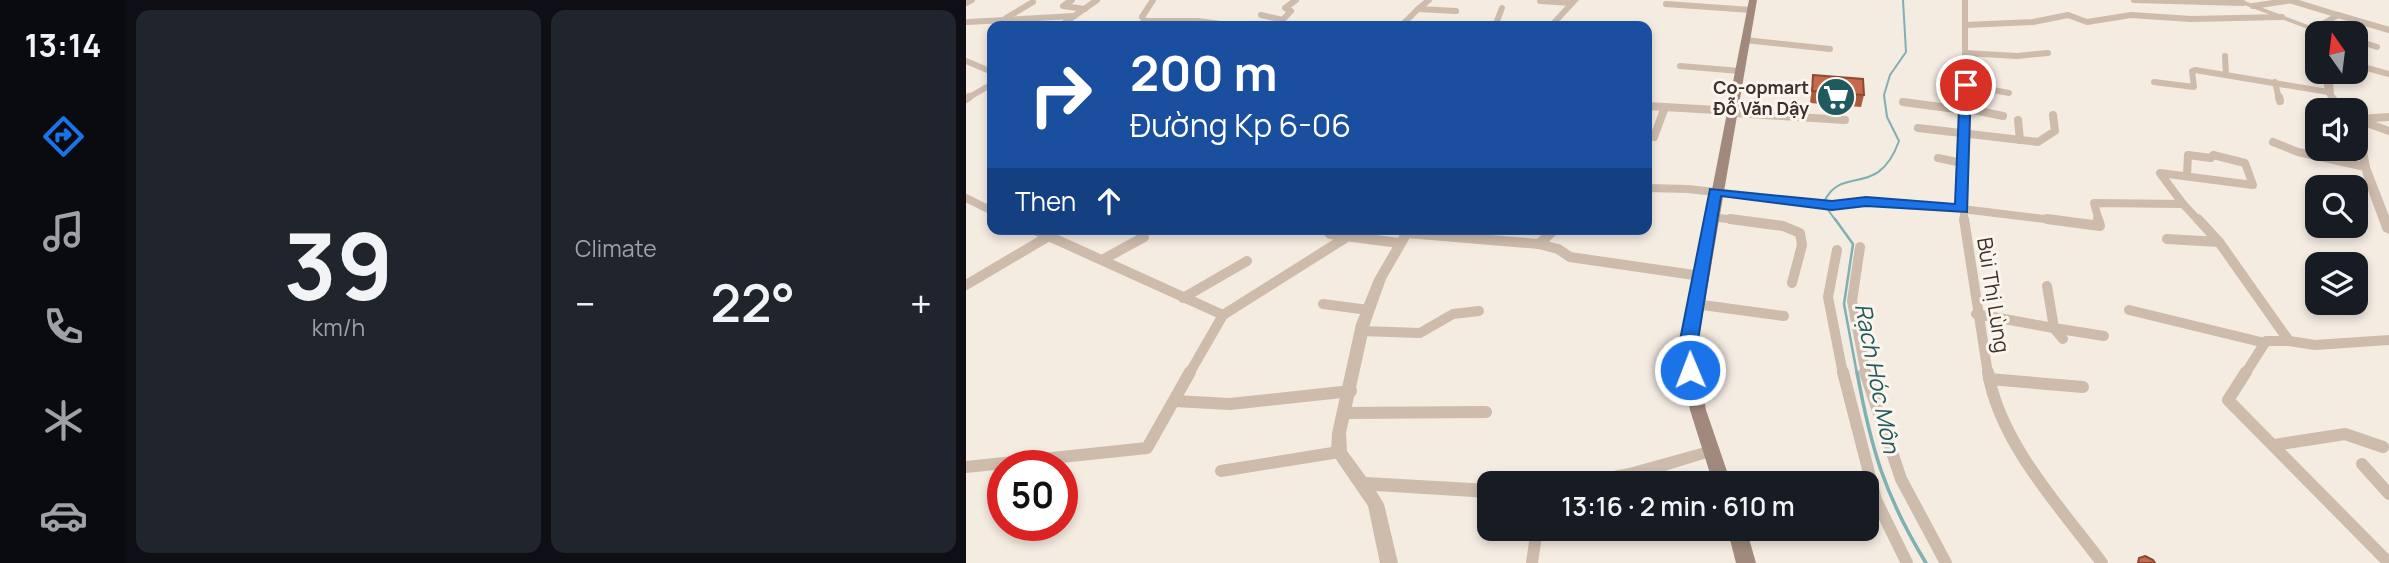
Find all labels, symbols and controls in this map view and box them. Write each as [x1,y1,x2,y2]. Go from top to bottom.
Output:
north arrow [2305,21,2368,84]
map controls [2305,21,2368,315]
text: 13:14 [24,23,102,67]
text: 200 m [1130,39,1278,106]
icon: right [1015,49,1106,140]
pin [1936,55,1996,115]
icon: arrive [1947,66,1985,104]
place label: Co-opmart Đỗ Văn Dậy [1713,75,1809,120]
supermarket icon: Co-opmart Đỗ Văn Dậy [1815,76,1857,118]
button: sound [2305,98,2368,161]
text: Đường Kp 6-06 [1130,103,1351,147]
icon: directions [39,112,88,161]
button: search [2305,175,2368,238]
icon: ahead [1090,182,1128,220]
text: Then [1015,183,1076,219]
text: 39 [284,203,393,327]
icon: music [39,207,88,256]
text: Climate [575,232,657,264]
street label: Bùi Thị Lùng [1971,235,2017,355]
button: layers [2305,252,2368,315]
text: 22° [711,267,795,338]
text: − [575,277,596,329]
text: + [910,277,932,329]
water label: Rạch Hóc Môn [1848,301,1908,457]
icon: phone [39,302,88,351]
text: km/h [312,311,365,343]
position arrow [1653,333,1727,407]
icon: climate [39,396,88,445]
speed limit sign: 50 [987,450,1078,541]
text: 13:16 · 2 min · 610 m [1561,488,1795,524]
icon: car [39,491,88,540]

